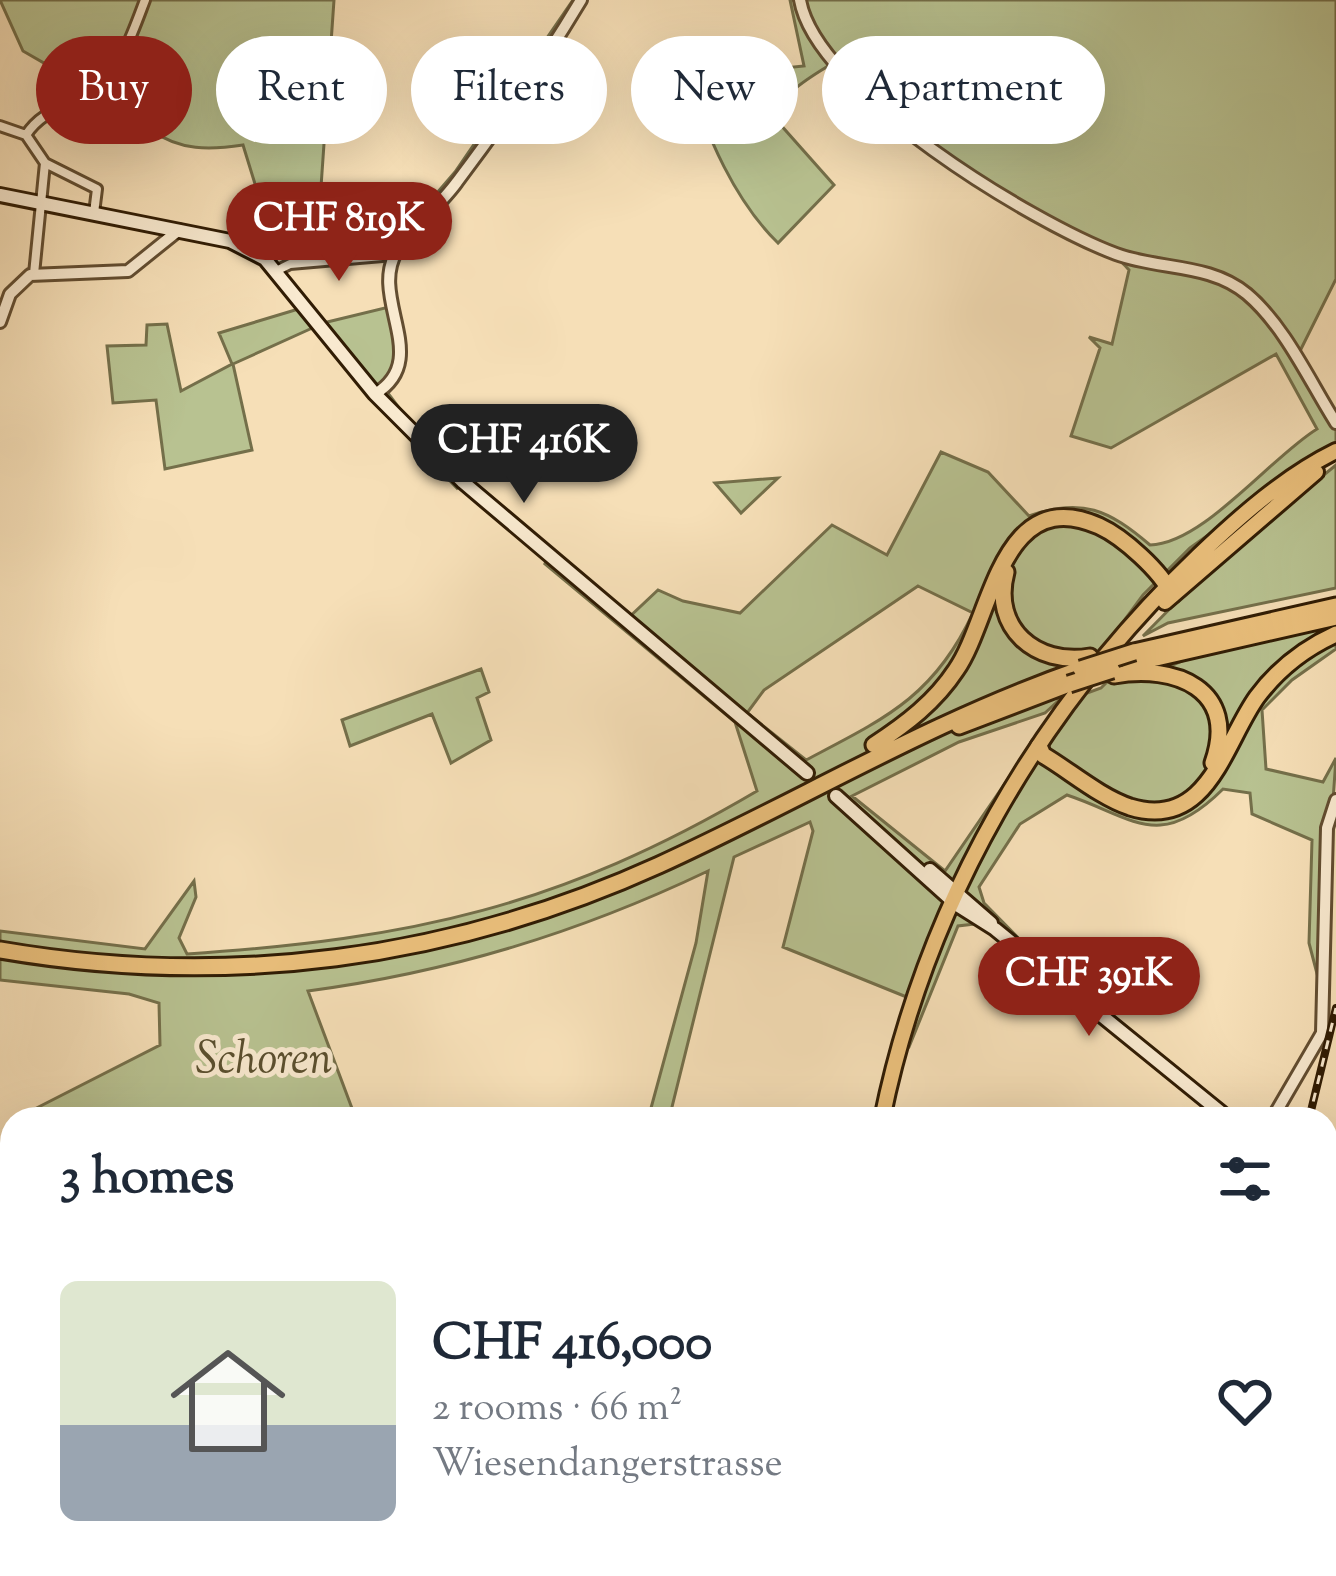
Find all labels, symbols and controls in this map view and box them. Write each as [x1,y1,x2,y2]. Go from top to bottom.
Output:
chip: Buy [36,36,192,144]
chip: Rent [216,36,387,144]
chip: Filters [411,36,607,144]
chip: New [631,36,798,144]
chip: Apartment [822,36,1105,144]
pin: CHF 819K [215,182,463,284]
text: CHF 819K [253,193,425,249]
pin: CHF 416K [400,404,648,506]
text: CHF 416K [438,415,610,471]
pin: CHF 391K [965,937,1213,1039]
text: CHF 391K [1005,948,1173,1004]
park label: Schoren [196,1029,332,1094]
text: 3 homes [60,1143,234,1216]
icon: filters [1212,1146,1278,1212]
text: CHF 416,000 [432,1309,712,1382]
icon: home [156,1329,300,1473]
icon: heart [1212,1368,1278,1434]
text: 2 rooms · 66 m² [432,1382,682,1438]
text: Wiesendangerstrasse [432,1438,783,1494]

